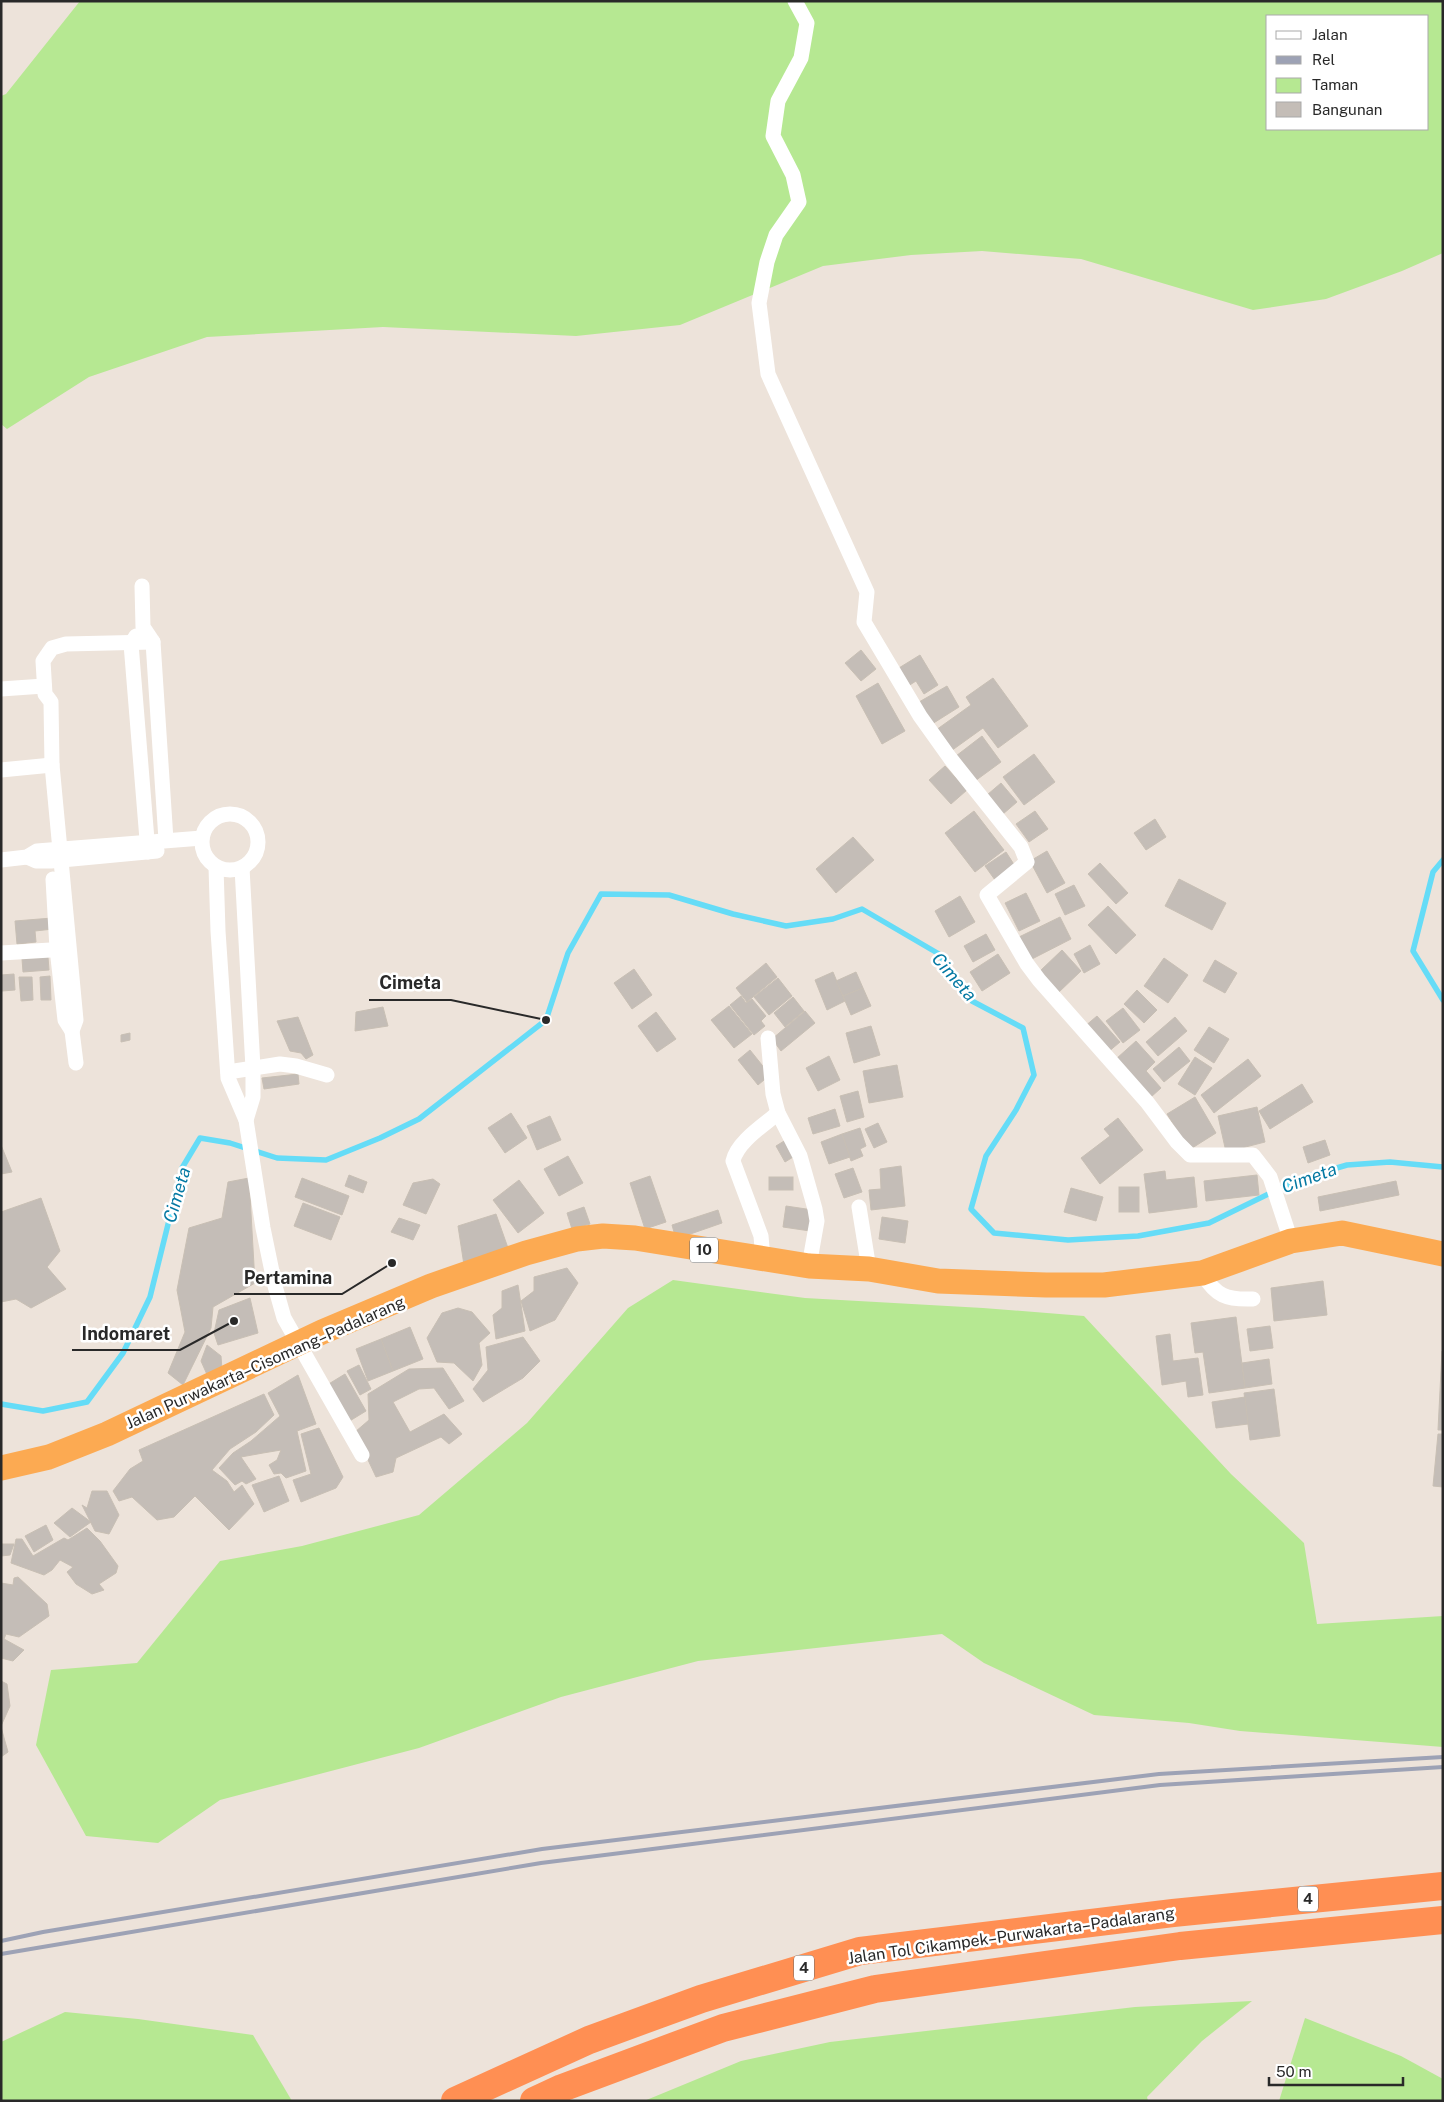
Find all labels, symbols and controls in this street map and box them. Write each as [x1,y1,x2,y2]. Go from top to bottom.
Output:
legend [1266,15,1429,130]
text: Jalan [1312,26,1348,43]
text: Rel [1312,51,1335,68]
text: Taman [1312,76,1358,93]
text: Bangunan [1312,101,1383,118]
water label: Cimeta [928,948,981,1005]
callout: Cimeta [369,967,451,1000]
text: Cimeta [379,972,441,993]
water label: Cimeta [1278,1158,1339,1197]
water label: Cimeta [159,1164,194,1225]
road number: 10 [690,1238,718,1262]
callout: Pertamina [234,1261,342,1294]
text: Pertamina [244,1267,332,1288]
street label: Jalan Purwakarta–Cisomang–Padalarang [123,1292,408,1433]
callout: Indomaret [72,1317,180,1350]
text: Indomaret [82,1323,170,1344]
road number: 4 [1298,1886,1318,1912]
street label: Jalan Tol Cikampek–Purwakarta–Padalarang [846,1903,1176,1968]
road number: 4 [794,1956,814,1980]
scale bar [1269,2054,1403,2086]
text: 50 m [1276,2063,1311,2080]

